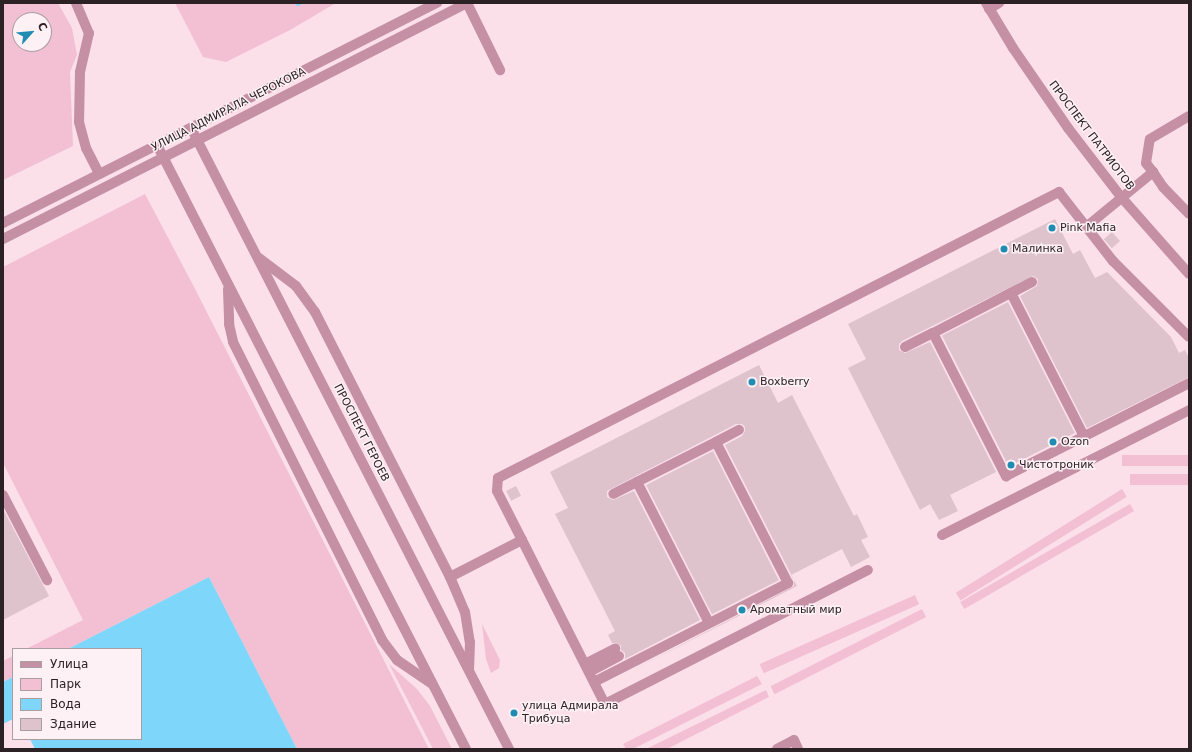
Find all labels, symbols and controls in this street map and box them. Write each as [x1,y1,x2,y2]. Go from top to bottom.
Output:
north arrow [12,12,52,52]
text: С [35,20,50,33]
street label: УЛИЦА АДМИРАЛА ЧЕРОКОВА [150,65,308,155]
street label: ПРОСПЕКТ ПАТРИОТОВ [1046,79,1136,193]
place label: Pink Mafia [1060,221,1116,235]
marker: Pink Mafia [1047,223,1057,233]
place label: Малинка [1012,242,1063,256]
marker: Малинка [999,244,1009,254]
place label: Boxberry [760,375,810,389]
marker: Boxberry [747,377,757,387]
street label: ПРОСПЕКТ ГЕРОЕВ [331,382,391,484]
place label: Ozon [1061,435,1089,449]
marker: Ozon [1048,437,1058,447]
place label: Чистотроник [1019,458,1094,472]
marker: Чистотроник [1006,460,1016,470]
place label: Ароматный мир [750,603,842,617]
marker: Ароматный мир [737,605,747,615]
legend [12,648,142,740]
text: Улица [50,657,88,671]
text: Парк [50,677,81,691]
text: Вода [50,697,81,711]
place label: улица Адмирала Трибуца [522,700,618,726]
marker: улица Адмирала Трибуца [509,708,519,718]
text: Здание [50,717,96,731]

